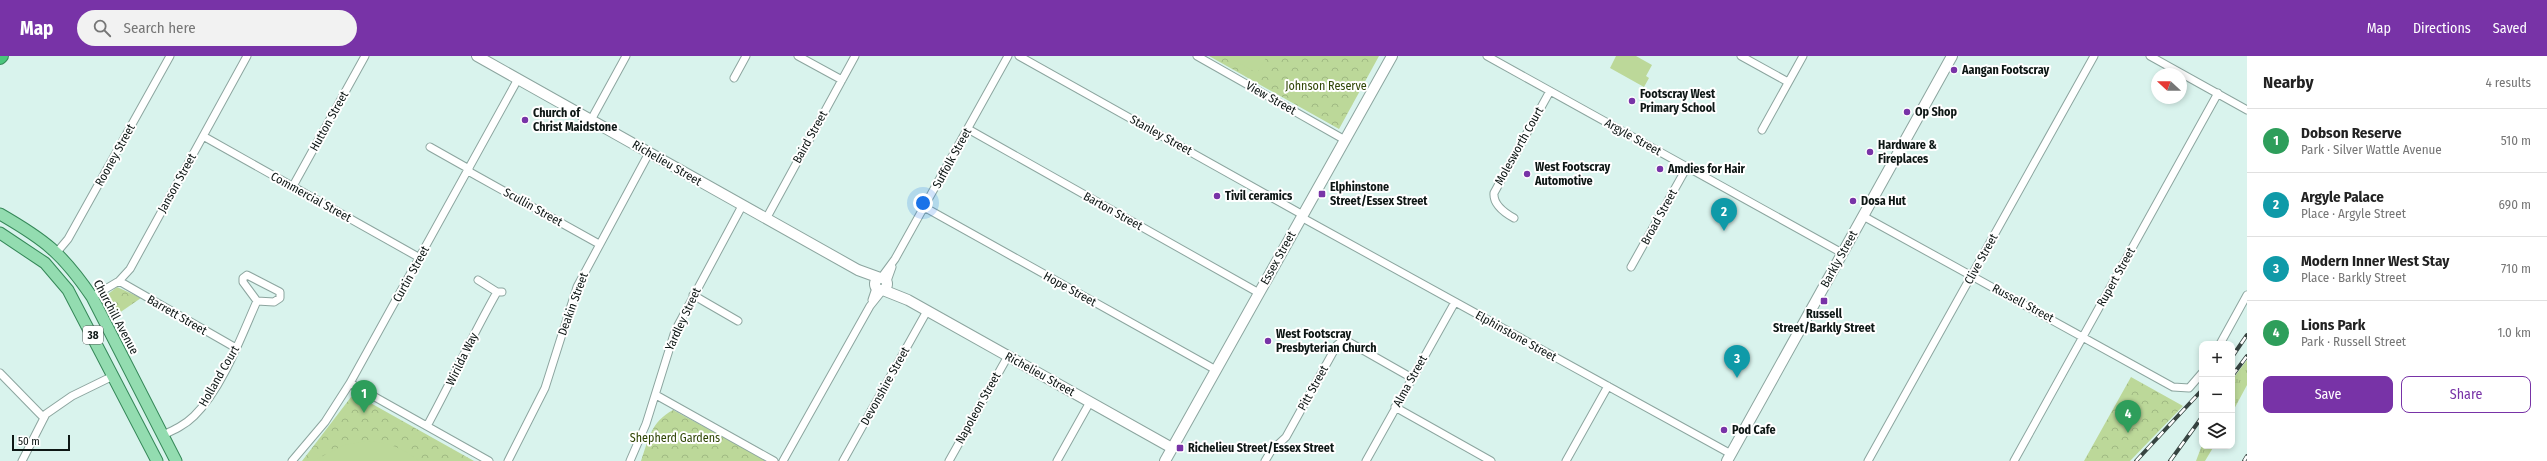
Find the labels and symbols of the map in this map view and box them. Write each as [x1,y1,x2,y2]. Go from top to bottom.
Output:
place label: Aangan Footscray [1961,63,2049,77]
marker: Aangan Footscray [1949,65,1959,75]
north arrow [2151,68,2187,104]
street label: View Street [1243,78,1299,118]
park label: Johnson Reserve [1285,79,1367,93]
place label: Footscray West Primary School [1640,87,1716,115]
street label: Hutton Street [307,89,351,153]
marker: Footscray West Primary School [1627,96,1637,106]
street label: Molesworth Court [1492,105,1546,187]
place label: Op Shop [1915,105,1957,119]
place label: Church of Christ Maidstone [533,106,617,134]
marker: Op Shop [1902,107,1912,117]
street label: Baird Street [790,108,830,166]
street label: Stanley Street [1128,112,1194,158]
marker: Church of Christ Maidstone [520,115,530,125]
street label: Argyle Street [1602,116,1664,158]
street label: Rooney Street [92,121,138,189]
street label: Suffolk Street [930,125,974,191]
street label: Richelieu Street [630,138,704,189]
place label: Hardware & Fireplaces [1878,138,1937,166]
marker: Hardware & Fireplaces [1865,147,1875,157]
street label: Janson Street [155,151,199,215]
place label: West Footscray Automotive [1534,160,1610,188]
place label: Amdies for Hair [1667,162,1746,176]
marker: Amdies for Hair [1655,164,1665,174]
street label: Commercial Street [268,169,354,225]
marker: West Footscray Automotive [1522,169,1532,179]
place label: Elphinstone Street/Essex Street [1330,180,1428,208]
street label: Scullin Street [501,185,565,229]
street label: Broad Street [1638,187,1680,247]
street label: Barton Street [1081,189,1145,233]
place label: Tivil ceramics [1225,189,1293,203]
marker: Elphinstone Street/Essex Street [1317,189,1327,199]
marker: Tivil ceramics [1212,191,1222,201]
your location [913,193,933,213]
place label: Dosa Hut [1861,194,1907,208]
marker: Dosa Hut [1848,196,1858,206]
pin: 2 [1711,198,1737,231]
street label: Barkly Street [1818,228,1860,290]
street label: Essex Street [1258,229,1298,287]
street label: Clive Street [1961,231,2001,287]
street label: Curtin Street [390,243,432,304]
street label: Rupert Street [2094,245,2138,309]
street label: Hope Street [1041,269,1099,309]
street label: Deakin Street [555,271,591,337]
street label: Churchill Avenue [91,277,141,357]
street label: Russell Street [1990,281,2056,325]
street label: Yardley Street [662,285,704,353]
street label: Barrett Street [145,292,209,338]
marker: Russell Street/Barkly Street [1819,296,1829,306]
place label: Russell Street/Barkly Street [1773,307,1876,335]
street label: Elphinstone Street [1473,308,1559,364]
road number: 38 [83,326,103,344]
place label: West Footscray Presbyterian Church [1276,327,1376,355]
street label: Wirilda Way [443,330,481,388]
marker: West Footscray Presbyterian Church [1263,336,1273,346]
street label: Holland Court [196,343,242,409]
street label: Devonshire Street [858,344,912,428]
pin: 3 [1724,345,1750,378]
street label: Richelieu Street [1003,349,1077,399]
street label: Alma Street [1390,353,1430,409]
street label: Pitt Street [1295,363,1331,413]
street label: Napoleon Street [953,370,1004,446]
pin: 1 [351,380,377,413]
pin: 4 [2115,400,2141,433]
place label: Pod Cafe [1732,423,1776,437]
marker: Pod Cafe [1719,425,1729,435]
park label: Shepherd Gardens [630,431,720,445]
scale bar [12,433,70,452]
place label: Richelieu Street/Essex Street [1188,441,1335,455]
marker: Richelieu Street/Essex Street [1175,443,1185,453]

